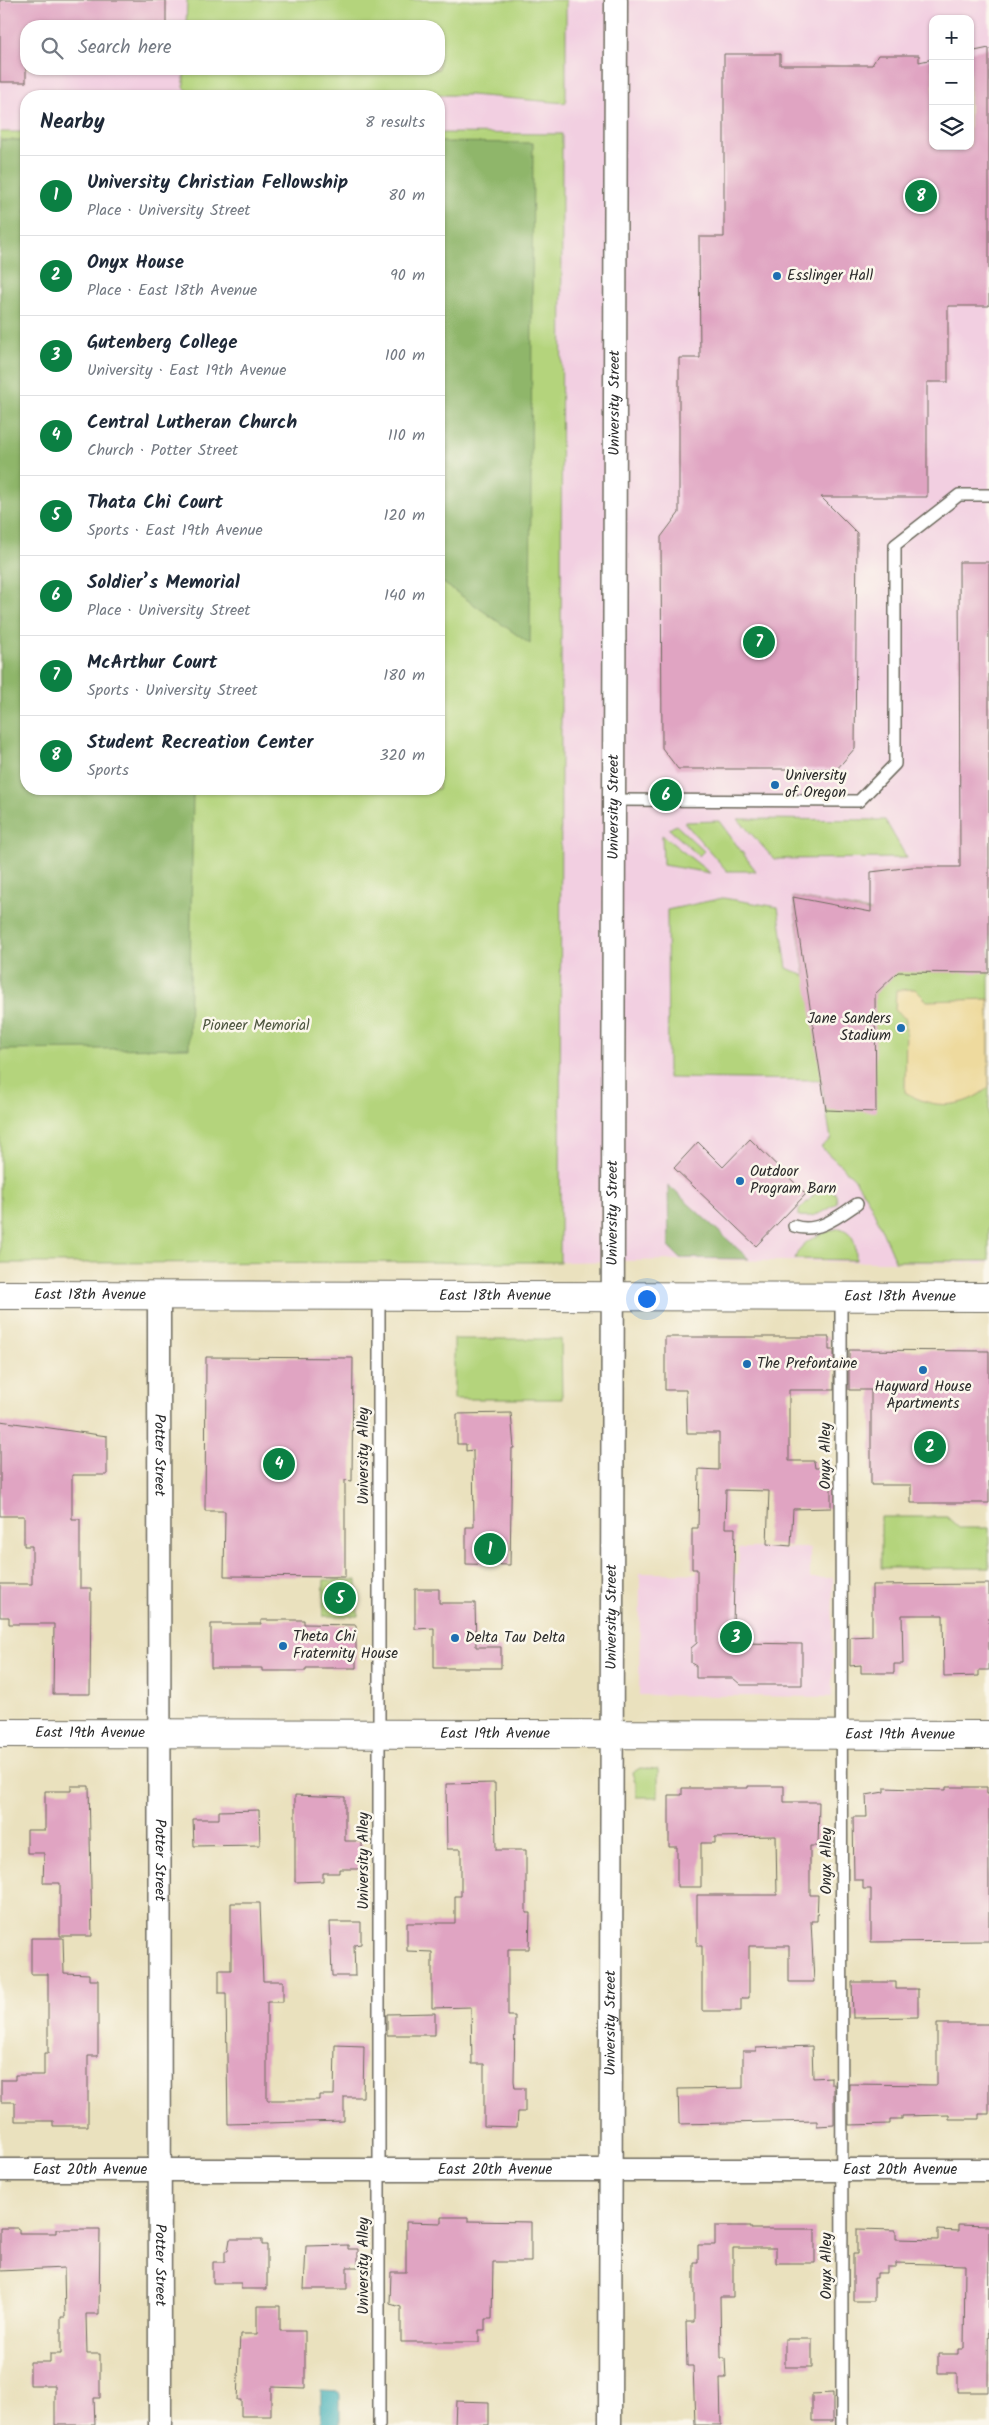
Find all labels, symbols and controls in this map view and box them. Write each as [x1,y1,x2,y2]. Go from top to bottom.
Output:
map controls [929,15,974,150]
button: + [929,15,974,60]
search box [20,20,445,75]
text: Search here [78,33,172,63]
icon: search [38,34,66,62]
button: − [929,60,974,105]
button: layers [929,105,974,150]
text: Nearby [40,106,105,139]
text: 8 results [365,110,425,135]
text: University Christian Fellowship [87,168,348,198]
pin: 8 [905,177,937,215]
text: 1 [54,183,58,208]
text: 80 m [388,183,425,208]
text: Place · University Street [87,198,251,223]
text: Onyx House [87,248,184,278]
text: 2 [51,263,61,288]
text: 90 m [390,263,425,288]
place label: Esslinger Hall [787,264,873,288]
marker: Esslinger Hall [771,270,783,282]
text: Place · East 18th Avenue [87,278,257,303]
text: Gutenberg College [87,328,238,358]
text: 3 [52,343,60,368]
text: 100 m [385,343,425,368]
street label: University Street [603,350,627,456]
text: University · East 19th Avenue [87,358,287,383]
text: Central Lutheran Church [87,408,297,438]
text: 4 [52,423,60,448]
text: 110 m [388,423,425,448]
text: Church · Potter Street [87,438,238,463]
text: Thata Chi Court [87,488,223,518]
text: 5 [52,503,60,528]
text: 120 m [384,503,425,528]
text: Sports · East 19th Avenue [87,518,263,543]
text: Soldier’s Memorial [87,568,240,598]
text: 6 [52,583,60,608]
text: 140 m [384,583,425,608]
text: Place · University Street [87,598,251,623]
pin: 7 [743,623,775,661]
text: McArthur Court [87,648,217,678]
text: 7 [52,663,60,688]
text: 180 m [383,663,425,688]
text: Sports · University Street [87,678,258,703]
text: Student Recreation Center [87,728,313,758]
text: 8 [51,743,61,768]
text: 320 m [379,743,425,768]
street label: University Street [602,754,626,860]
text: Sports [87,758,129,783]
place label: University of Oregon [785,764,847,805]
pin: 6 [650,776,682,814]
marker: University of Oregon [769,779,781,791]
place label: Jane Sanders Stadium [808,1007,892,1048]
park label: Pioneer Memorial [202,1014,310,1038]
marker: Jane Sanders Stadium [895,1022,907,1034]
street label: University Street [601,1160,625,1266]
place label: Outdoor Program Barn [750,1160,837,1201]
marker: Outdoor Program Barn [734,1175,746,1187]
street label: East 18th Avenue [34,1283,146,1307]
street label: East 18th Avenue [439,1284,551,1308]
street label: East 18th Avenue [844,1285,956,1309]
your location [634,1286,660,1312]
place label: The Prefontaine [757,1352,858,1376]
marker: The Prefontaine [741,1358,753,1370]
marker: Hayward House Apartments [917,1364,929,1376]
place label: Hayward House Apartments [875,1375,972,1416]
street label: University Alley [352,1406,376,1505]
street label: Potter Street [147,1414,171,1496]
street label: Onyx Alley [814,1422,838,1489]
pin: 2 [914,1428,946,1466]
pin: 4 [263,1445,295,1483]
pin: 1 [474,1530,506,1568]
street label: University Street [600,1564,624,1670]
pin: 5 [324,1579,356,1617]
pin: 3 [720,1618,752,1656]
place label: Theta Chi Fraternity House [293,1625,398,1666]
place label: Delta Tau Delta [465,1626,565,1650]
marker: Delta Tau Delta [449,1632,461,1644]
marker: Theta Chi Fraternity House [277,1640,289,1652]
street label: East 19th Avenue [35,1721,145,1745]
street label: East 19th Avenue [440,1722,550,1746]
street label: East 19th Avenue [845,1723,955,1747]
street label: University Alley [352,1811,376,1910]
street label: Potter Street [147,1819,172,1901]
street label: Onyx Alley [815,1827,839,1894]
street label: University Street [599,1970,623,2076]
street label: East 20th Avenue [33,2158,147,2182]
street label: East 20th Avenue [438,2158,552,2182]
street label: East 20th Avenue [843,2158,957,2182]
street label: University Alley [352,2216,376,2315]
street label: Potter Street [148,2224,172,2306]
street label: Onyx Alley [815,2232,839,2299]

